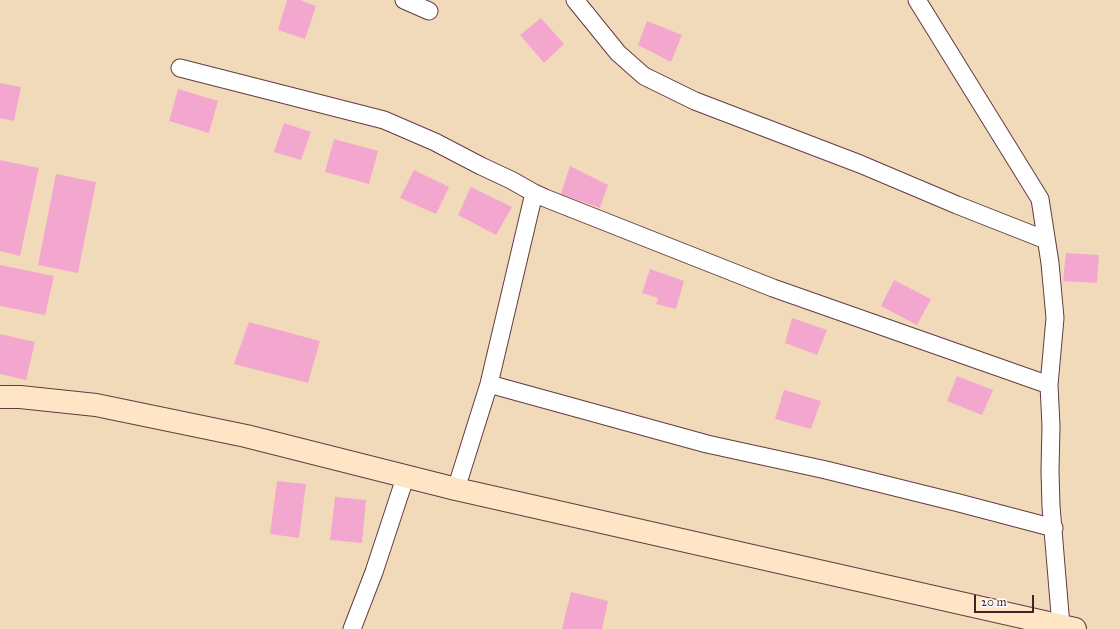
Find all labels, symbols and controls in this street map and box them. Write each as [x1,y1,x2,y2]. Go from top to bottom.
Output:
scale bar [976,587,1036,613]
text: 20 m [981,595,1007,609]

